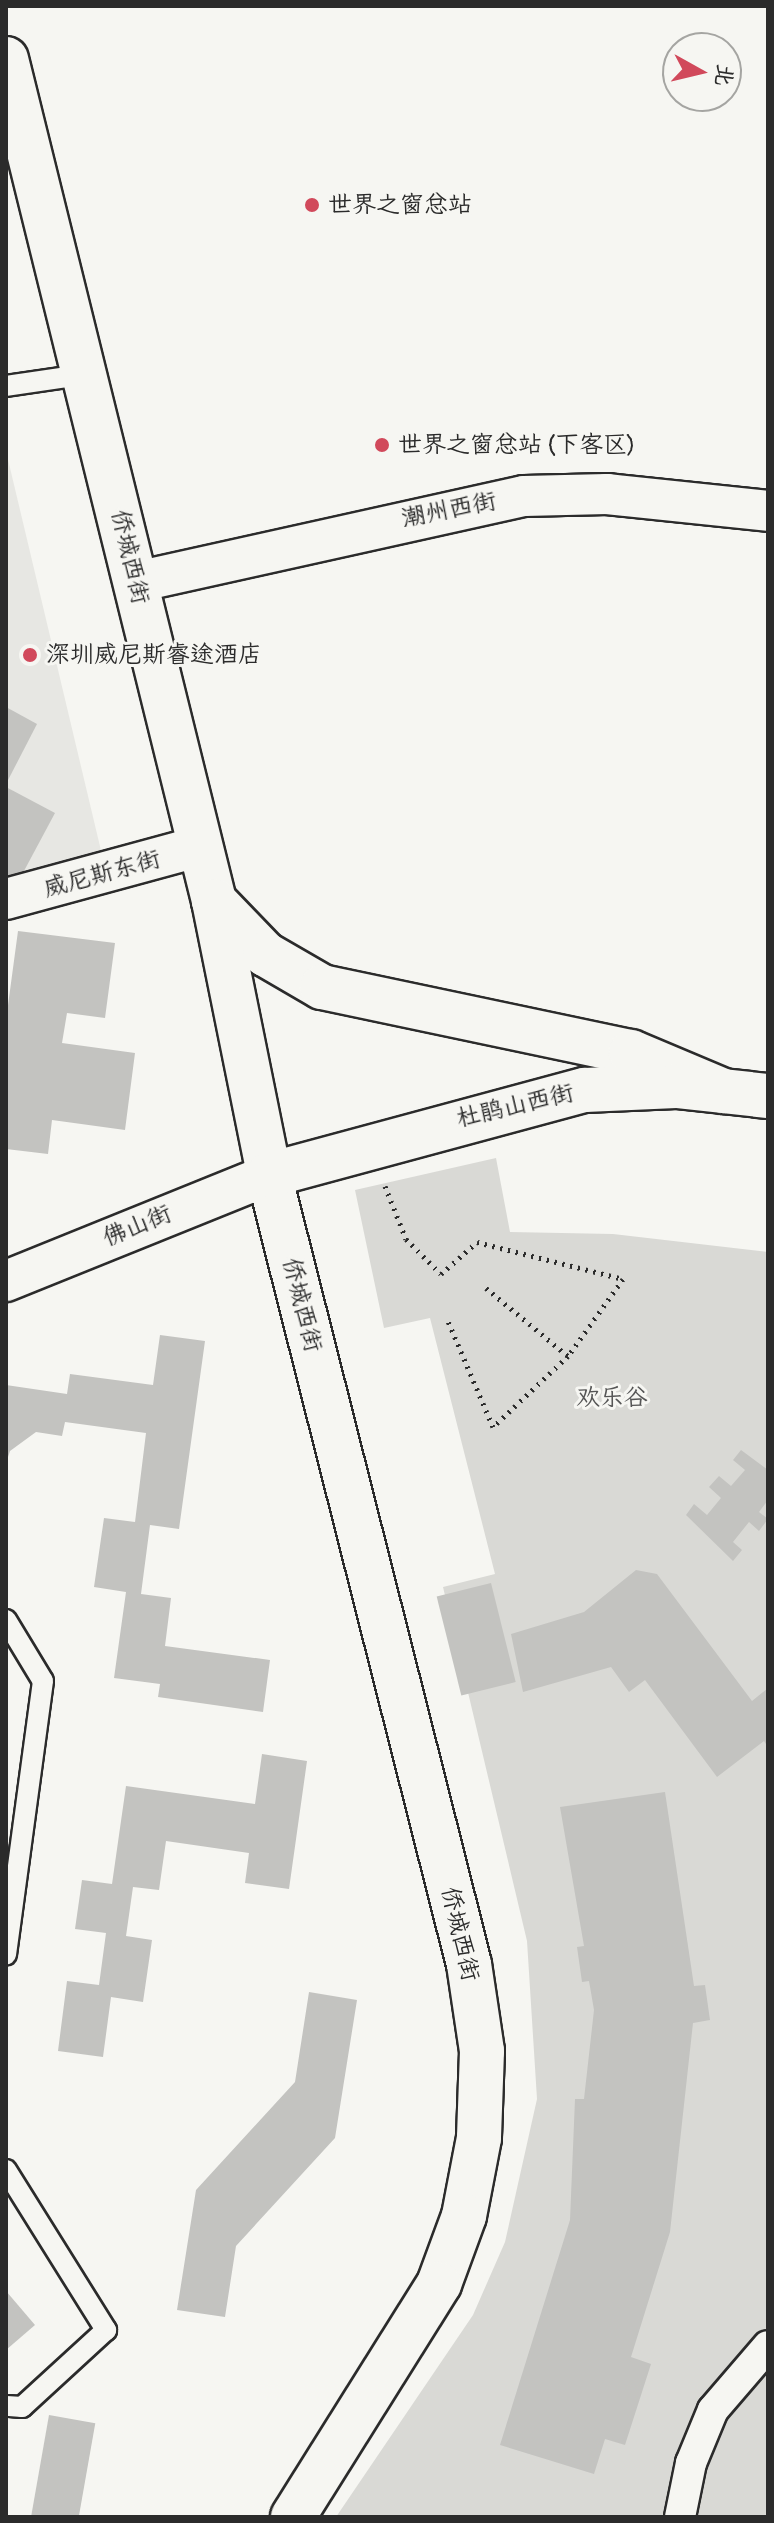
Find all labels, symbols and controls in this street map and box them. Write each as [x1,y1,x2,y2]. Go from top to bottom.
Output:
north arrow [662,32,742,112]
text: 北 [708,62,739,88]
place label: 世界之窗总站 [328,191,472,219]
marker: 世界之窗总站 [303,196,321,214]
place label: 世界之窗总站 (下客区) [398,431,635,459]
marker: 世界之窗总站 (下客区) [373,436,391,454]
street label: 潮州西街 [399,487,499,533]
street label: 侨城西街 [105,507,155,607]
place label: 深圳威尼斯睿途酒店 [46,641,262,669]
marker: 深圳威尼斯睿途酒店 [21,646,39,664]
street label: 威尼斯东街 [40,845,164,903]
street label: 杜鹃山西街 [453,1078,577,1134]
street label: 佛山街 [98,1199,176,1253]
street label: 侨城西街 [276,1255,328,1355]
park label: 欢乐谷 [576,1384,648,1412]
street label: 侨城西街 [435,1884,485,1984]

